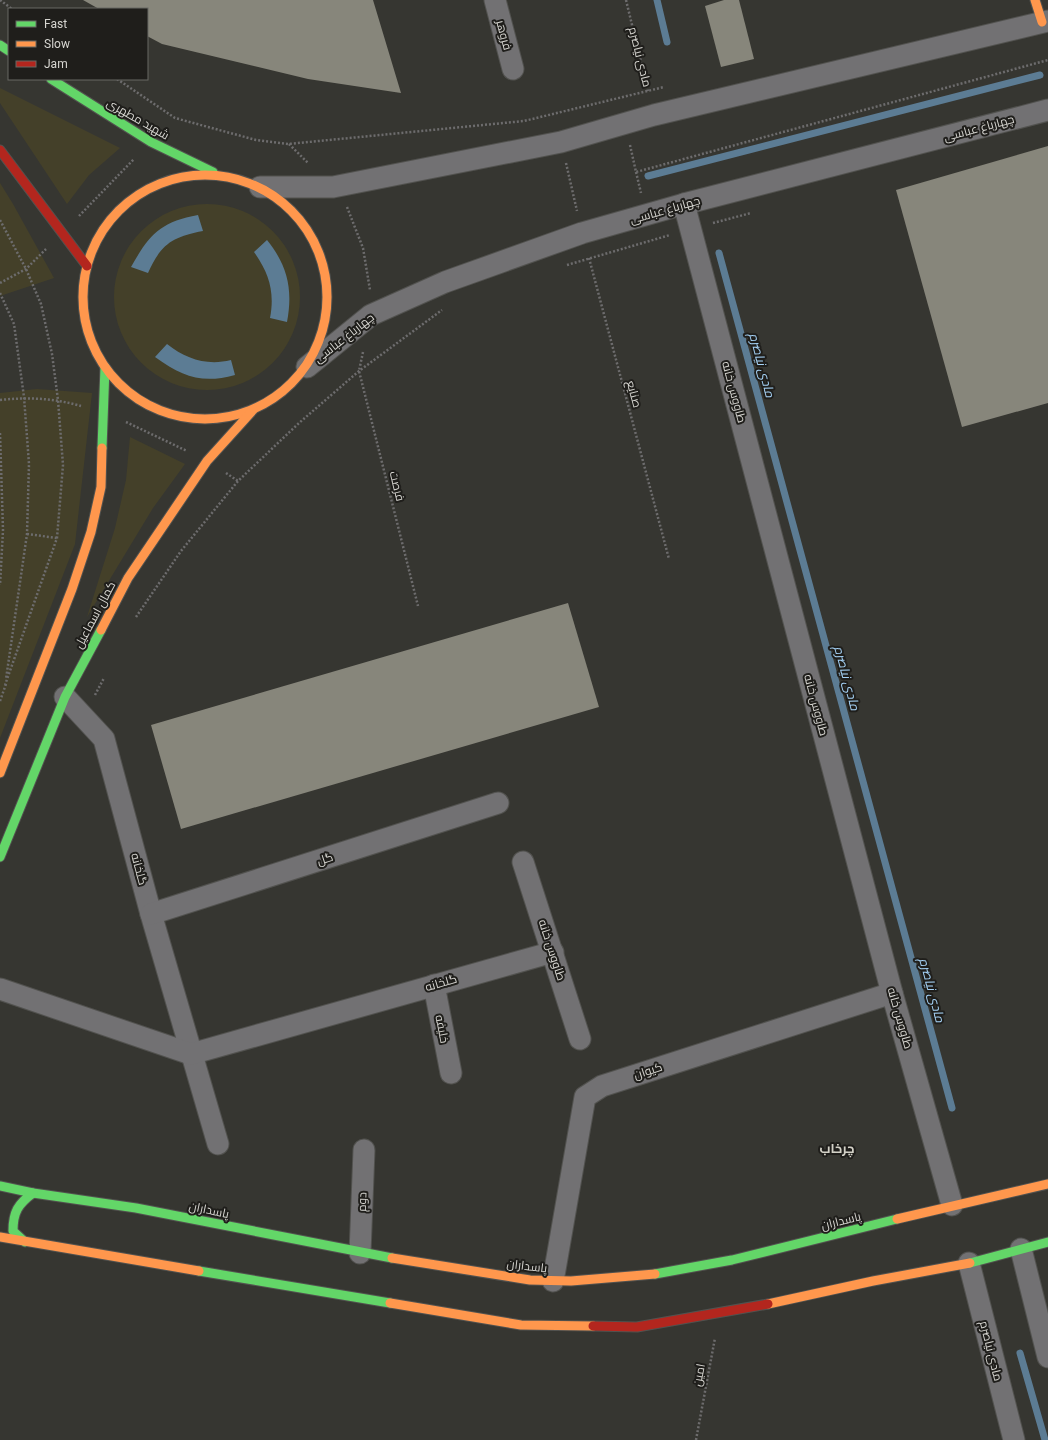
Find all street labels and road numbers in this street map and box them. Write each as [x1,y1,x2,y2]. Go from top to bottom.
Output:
street label: فروهر [493,17,515,52]
street label: مادی نیاصرم [625,25,654,89]
street label: شهید مطهری [104,96,172,143]
street label: چهارباغ عباسی [942,112,1016,146]
street label: چهارباغ عباسی [628,193,702,229]
street label: چهارباغ عباسی [311,310,378,367]
street label: طاووس خانه [719,360,749,425]
street label: صنایع [623,379,644,409]
street label: فرصت [387,469,407,503]
street label: کمال اسماعیل [71,579,119,651]
street label: طاووس خانه [801,673,831,738]
street label: گل [315,850,335,868]
street label: گلخانه [128,851,150,887]
street label: طاووس خانه [536,918,568,982]
street label: گلخانه [423,972,459,994]
street label: طاووس خانه [885,986,915,1050]
street label: خلیفه [432,1014,452,1044]
street label: کیوان [632,1060,664,1082]
street label: دوم [355,1192,370,1212]
street label: پاسداران [187,1199,231,1223]
street label: پاسداران [820,1209,864,1235]
street label: پاسداران [506,1257,549,1278]
street label: مادی نیاصرم [976,1319,1005,1383]
street label: امین [690,1362,708,1388]

